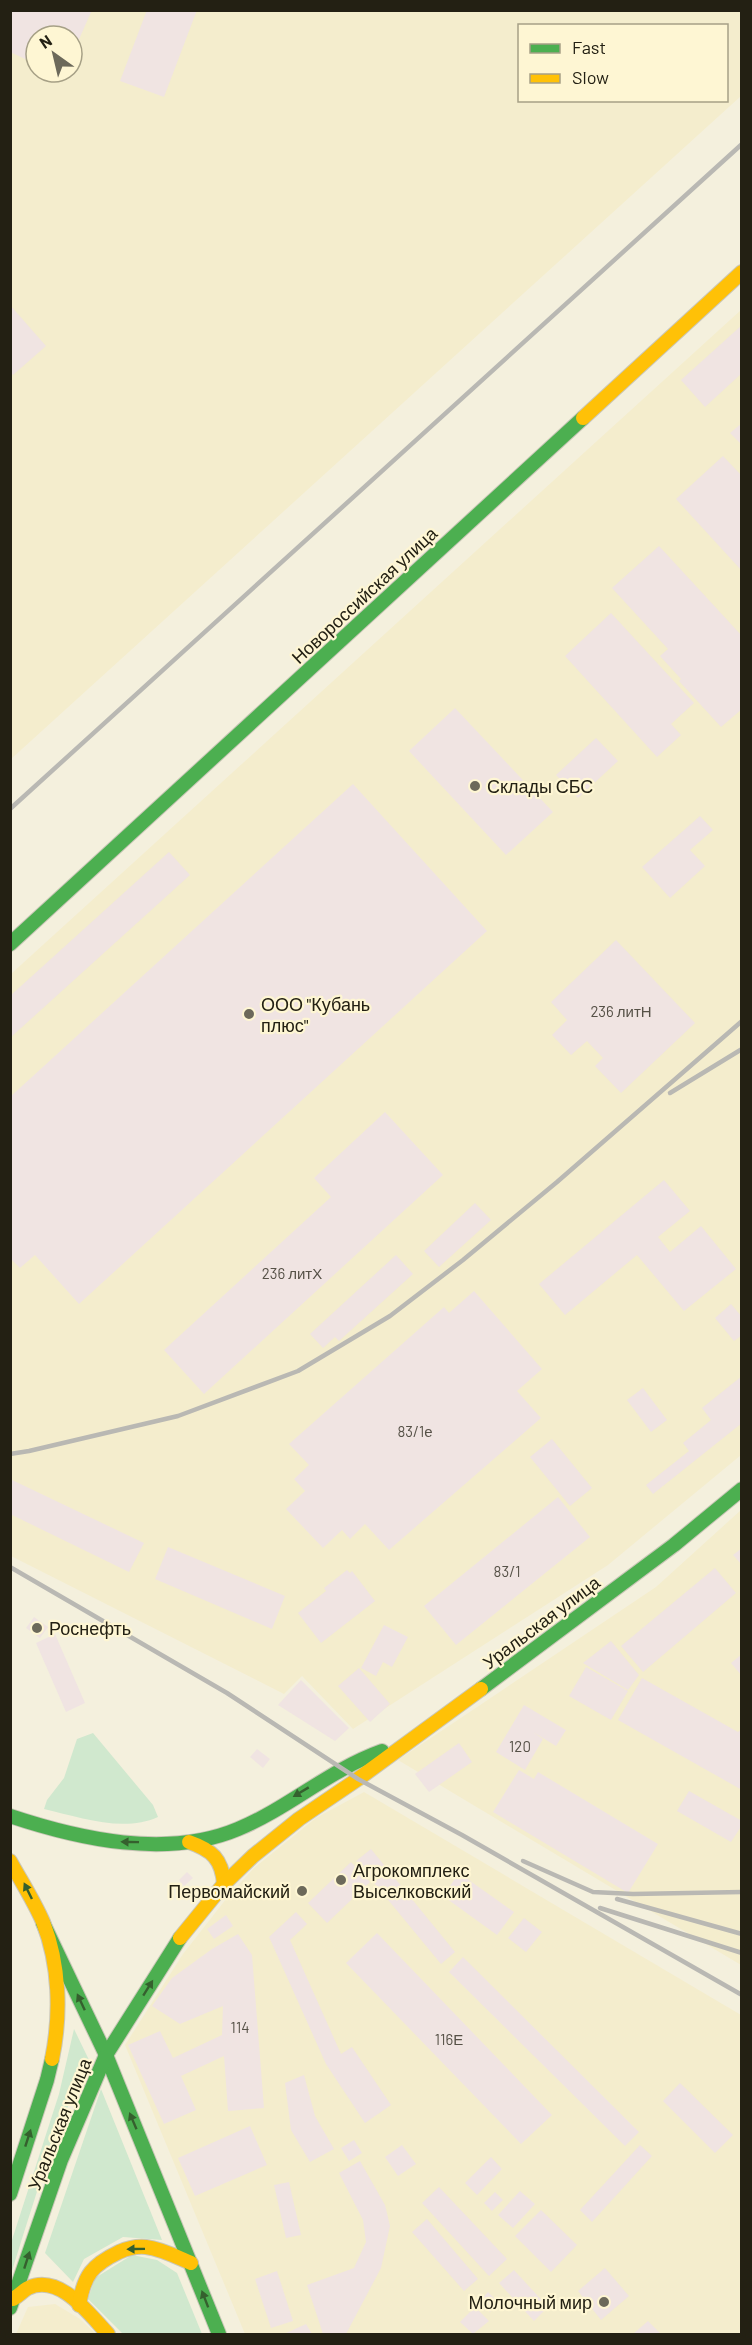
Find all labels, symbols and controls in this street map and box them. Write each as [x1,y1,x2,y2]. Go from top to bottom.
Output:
north arrow [24,24,84,84]
legend [518,24,728,102]
text: N [36,30,55,52]
text: Fast [572,36,606,58]
text: Slow [572,66,609,88]
street label: Новороссийская улица [287,521,442,668]
place label: Склады СБС [487,775,593,797]
marker: Склады СБС [468,779,482,793]
place label: ООО "Кубань плюс" [261,993,370,1036]
house number: 236 литН [590,1002,652,1020]
marker: ООО "Кубань плюс" [242,1007,256,1021]
house number: 236 литХ [262,1264,322,1282]
house number: 83/1е [397,1422,433,1440]
house number: 83/1 [494,1562,520,1580]
street label: Уральская улица [478,1570,605,1673]
place label: Роснефть [49,1617,131,1639]
marker: Роснефть [30,1621,44,1635]
house number: 120 [509,1737,531,1755]
one-way arrow [293,1787,309,1798]
one-way arrow [121,1837,140,1847]
place label: Агрокомплекс Выселковский [353,1859,471,1902]
marker: Агрокомплекс Выселковский [334,1873,348,1887]
place label: Первомайский [168,1880,290,1902]
one-way arrow [23,1883,32,1900]
marker: Первомайский [295,1884,309,1898]
one-way arrow [143,1979,154,1996]
one-way arrow [76,1993,85,2010]
house number: 114 [231,2018,249,2036]
house number: 116Е [435,2030,463,2048]
street label: Уральская улица [22,2054,96,2193]
one-way arrow [128,2112,137,2130]
one-way arrow [24,2129,33,2147]
one-way arrow [126,2244,145,2254]
one-way arrow [22,2251,32,2269]
one-way arrow [200,2290,210,2308]
place label: Молочный мир [469,2291,592,2313]
marker: Молочный мир [597,2295,611,2309]

